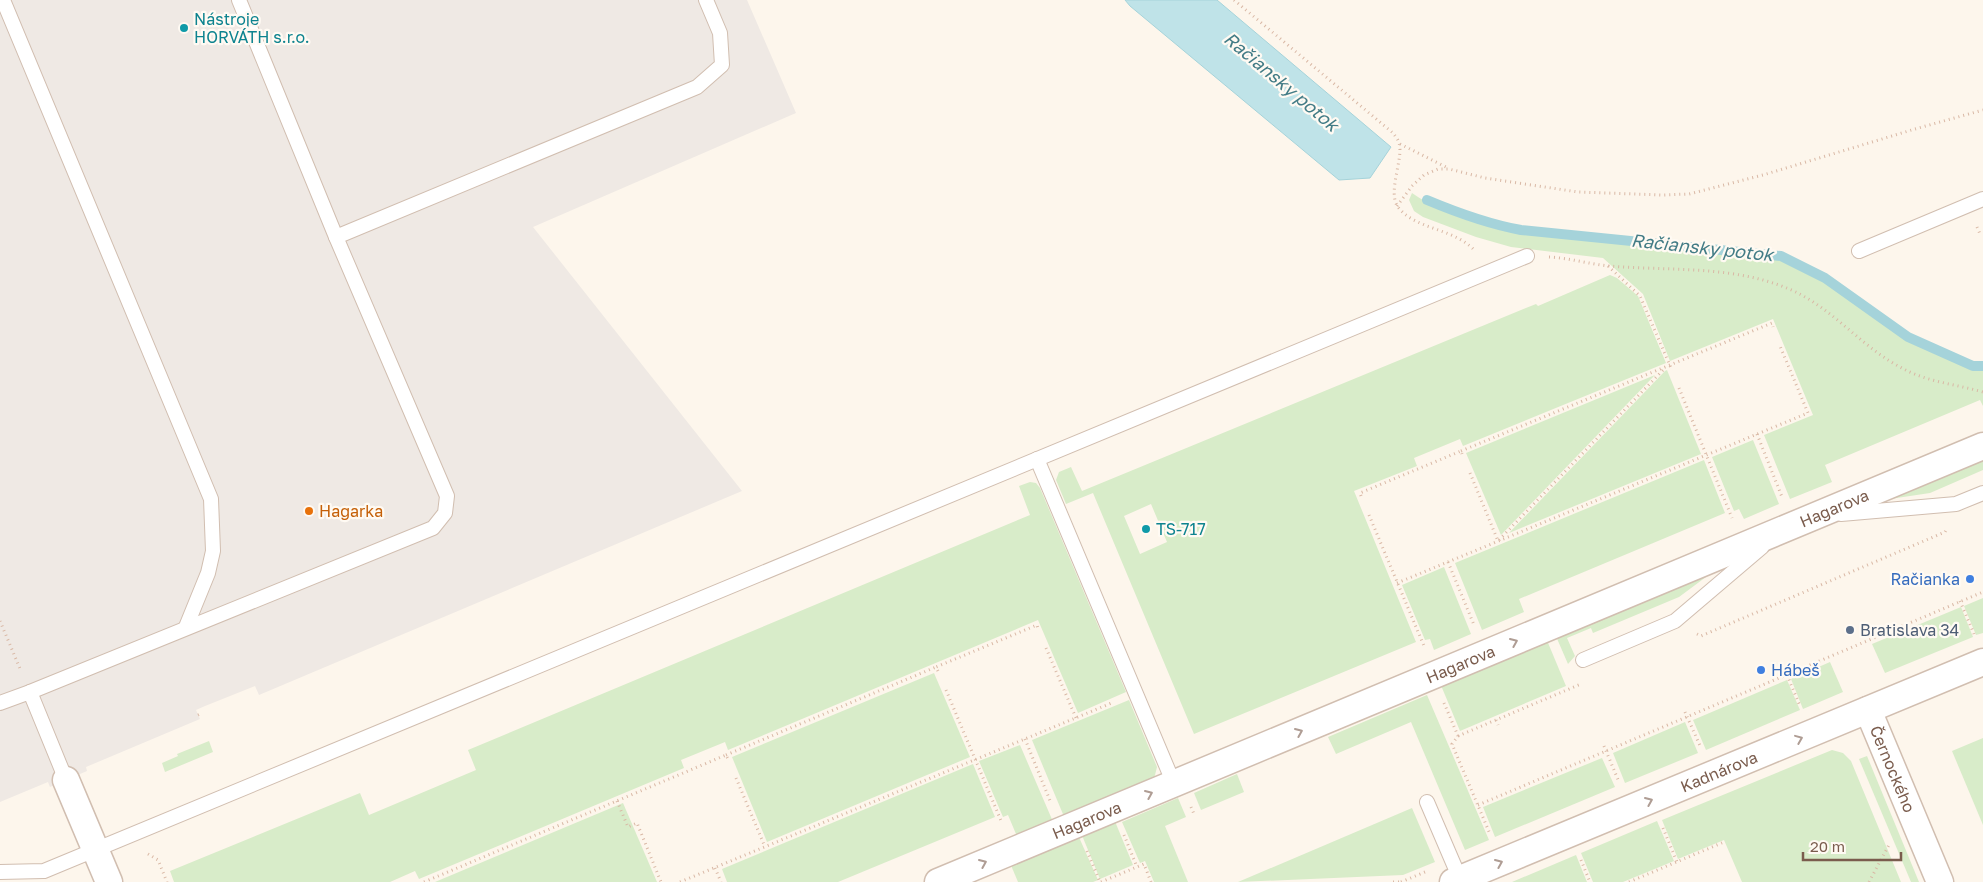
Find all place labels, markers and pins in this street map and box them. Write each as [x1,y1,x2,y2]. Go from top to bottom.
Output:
place label: Nástroje HORVÁTH s.r.o. [194,9,310,47]
marker: Nástroje HORVÁTH s.r.o. [178,22,190,34]
place label: Hagarka [319,501,383,521]
marker: Hagarka [303,505,315,517]
place label: TS-717 [1156,519,1206,539]
marker: TS-717 [1140,523,1152,535]
place label: Račianka [1890,569,1960,589]
marker: Račianka [1964,573,1976,585]
place label: Bratislava 34 [1860,620,1959,640]
marker: Bratislava 34 [1844,624,1856,636]
place label: Hábeš [1771,660,1820,680]
marker: Hábeš [1755,664,1767,676]

